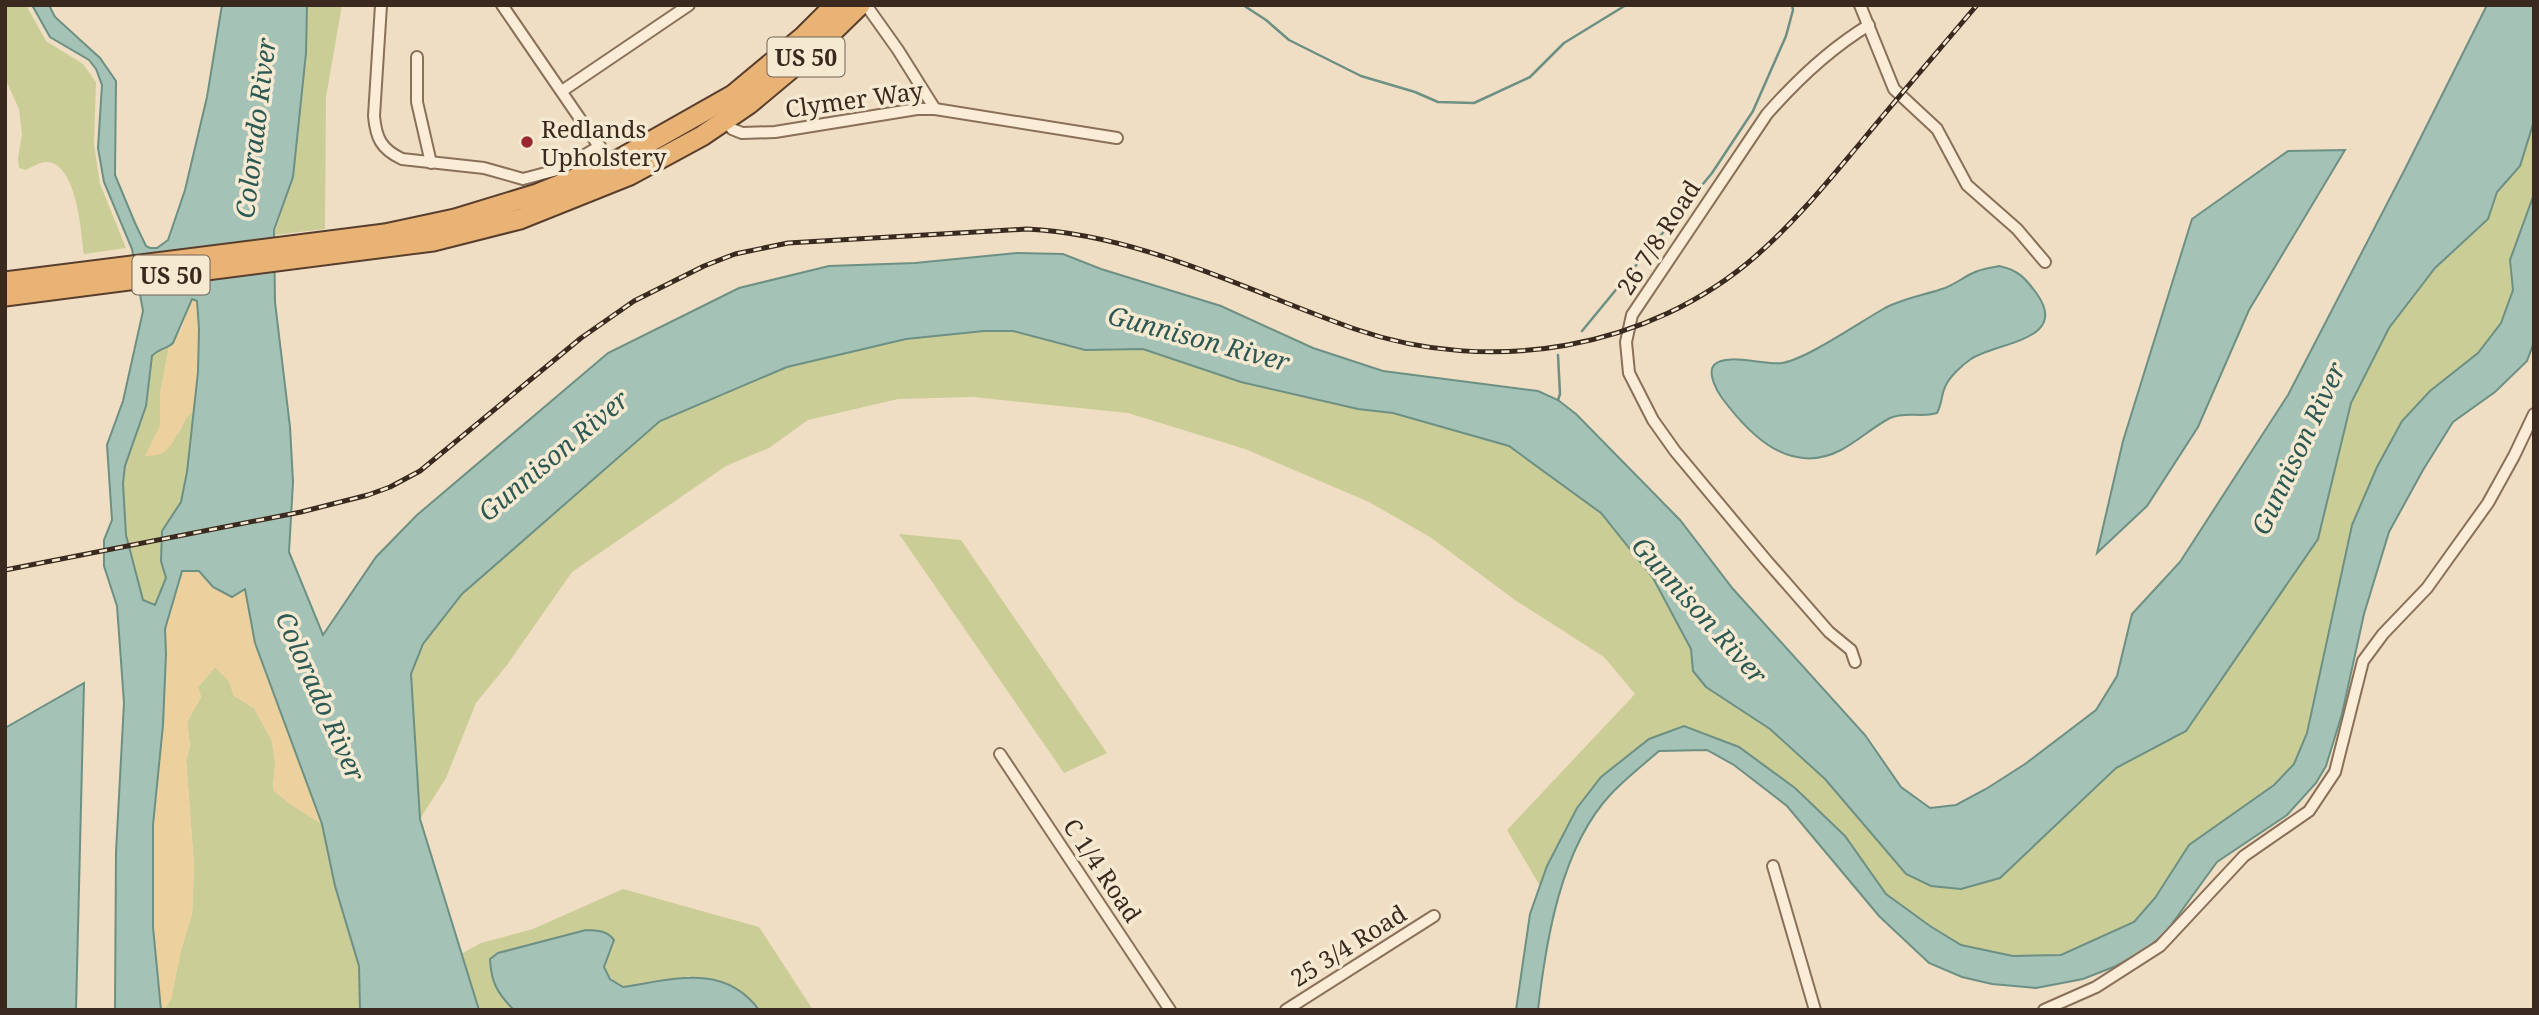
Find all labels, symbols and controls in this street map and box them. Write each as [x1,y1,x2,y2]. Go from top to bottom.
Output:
water label: Colorado River [226,35,284,220]
road number: US 50 [768,38,844,76]
street label: Clymer Way [783,73,925,125]
place label: Redlands Upholstery [541,112,667,173]
marker: Redlands Upholstery [519,134,535,150]
street label: 26 7/8 Road [1609,173,1708,301]
road number: US 50 [132,256,210,294]
water label: Gunnison River [1104,296,1295,380]
water label: Gunnison River [2242,355,2354,540]
water label: Gunnison River [470,381,637,529]
water label: Gunnison River [1624,529,1776,692]
water label: Colorado River [268,606,375,787]
street label: C 1/4 Road [1056,812,1150,929]
street label: 25 3/4 Road [1284,896,1412,994]

